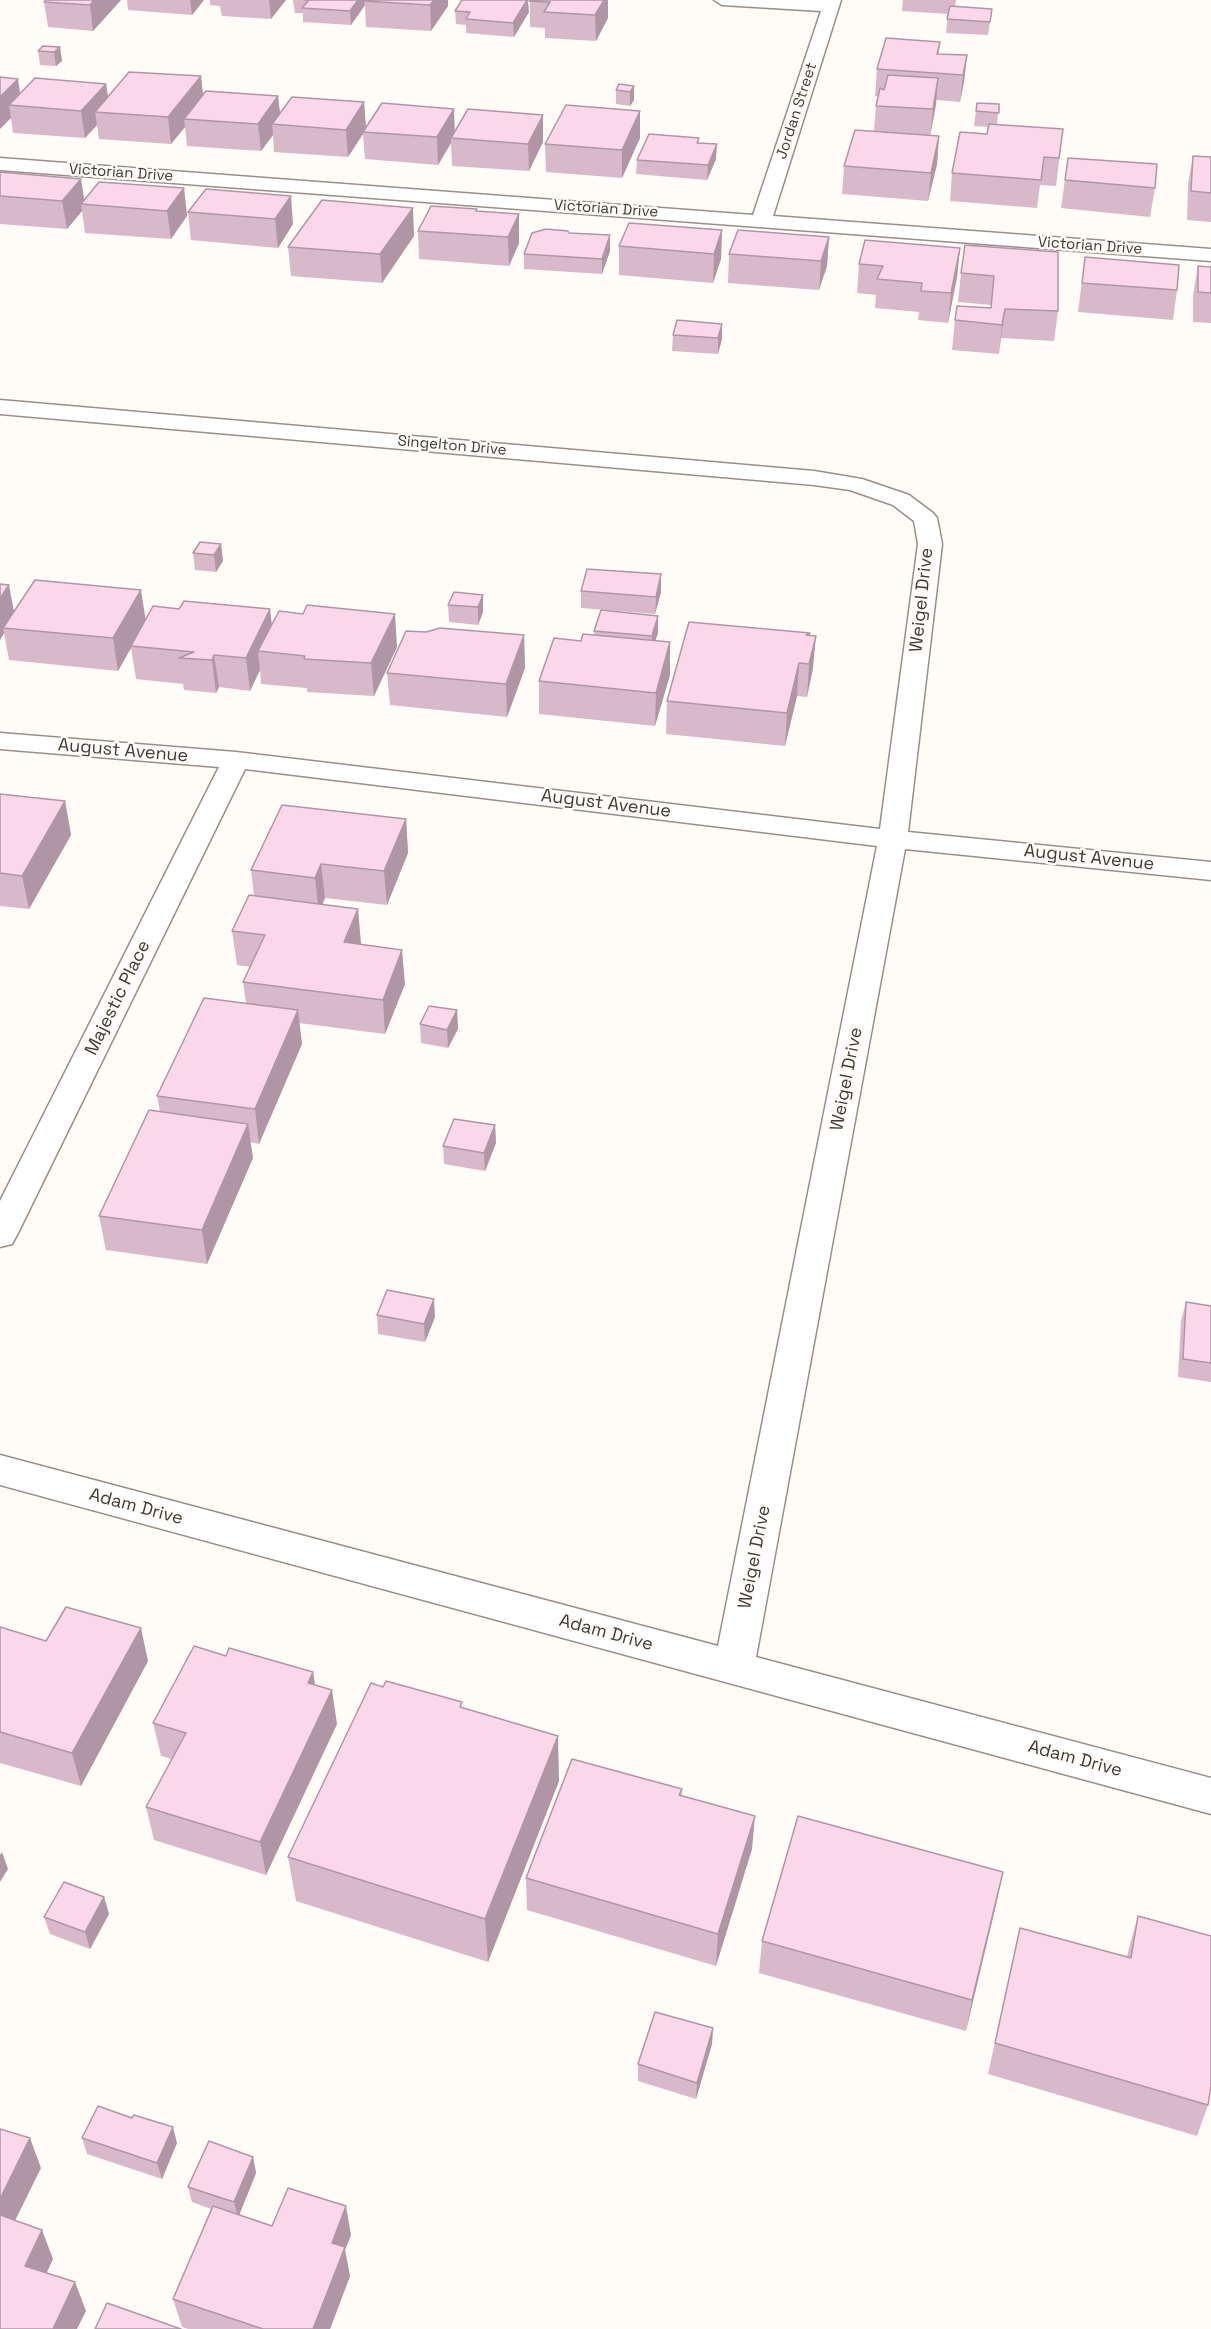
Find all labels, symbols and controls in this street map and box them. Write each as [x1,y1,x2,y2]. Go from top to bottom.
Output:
street label: Jordan Street [773,61,821,161]
street label: Victorian Drive [68,160,174,186]
street label: Victorian Drive [553,196,659,222]
street label: Victorian Drive [1037,233,1143,259]
street label: Singelton Drive [397,432,507,460]
street label: Weigel Drive [906,547,938,653]
street label: August Avenue [57,735,189,767]
street label: August Avenue [540,785,672,823]
street label: August Avenue [1023,840,1155,876]
street label: Majestic Place [81,937,155,1059]
street label: Weigel Drive [826,1025,868,1133]
street label: Adam Drive [87,1484,185,1530]
street label: Weigel Drive [734,1503,776,1611]
street label: Adam Drive [557,1610,655,1656]
street label: Adam Drive [1026,1736,1124,1782]

